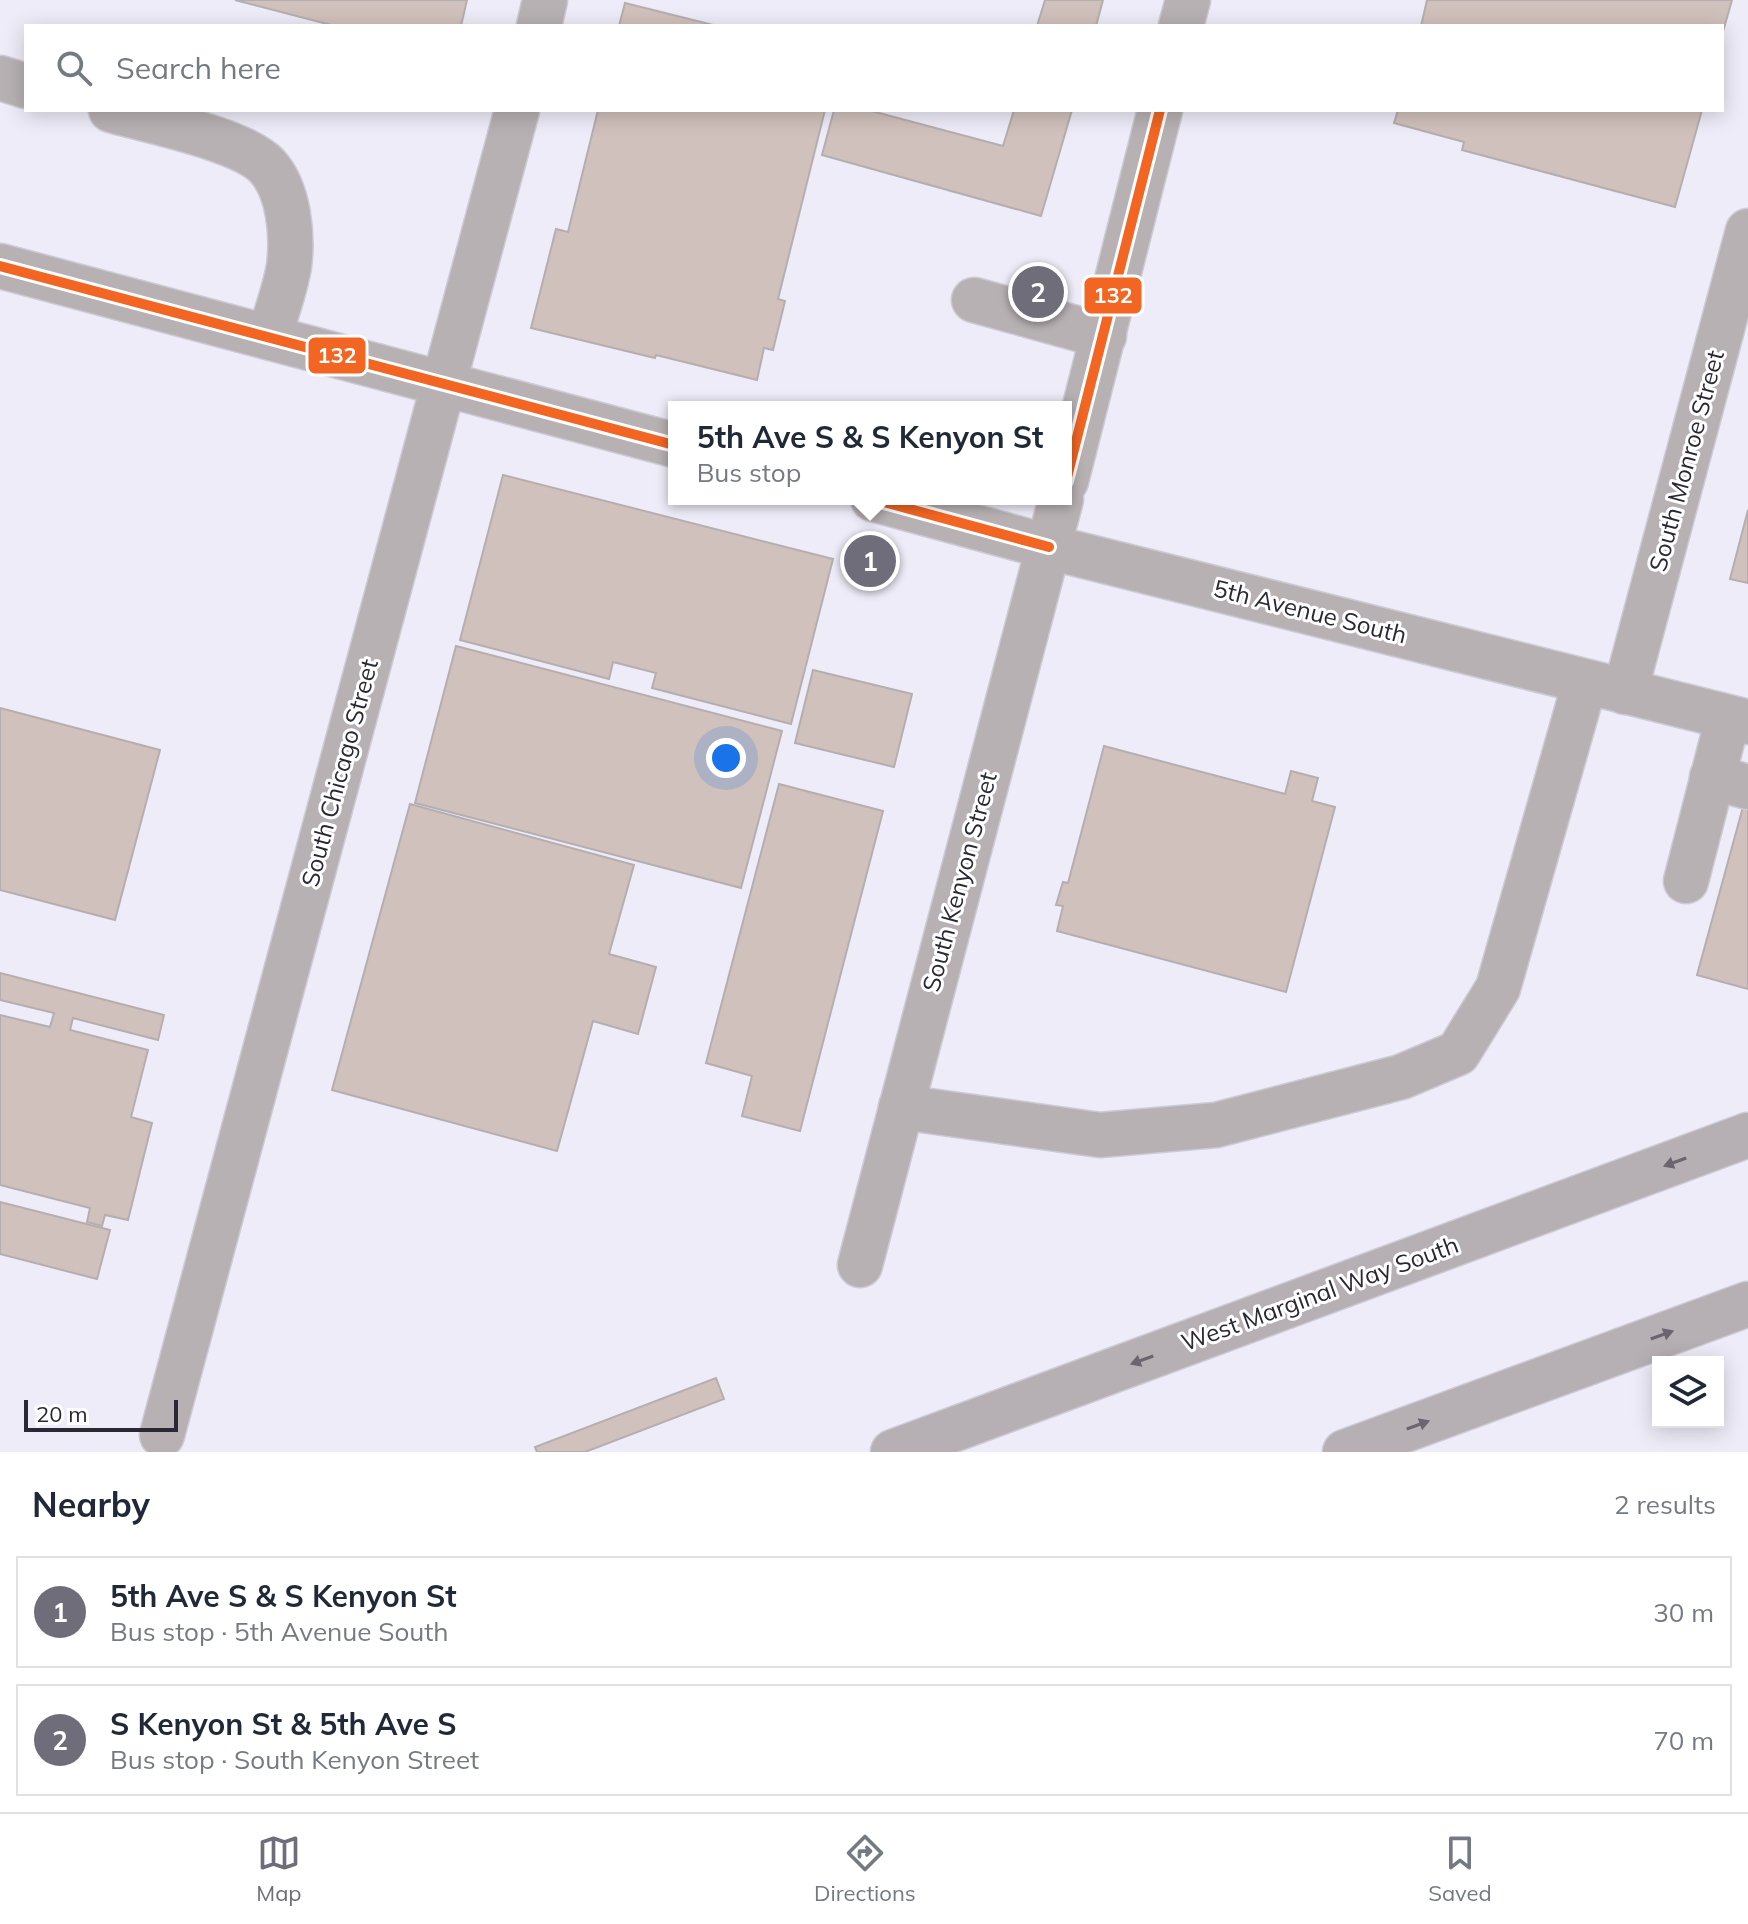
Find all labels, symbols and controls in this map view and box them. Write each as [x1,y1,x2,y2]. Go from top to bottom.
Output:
search box [24,24,1724,112]
icon: search [52,46,96,90]
text: Search here [116,49,281,87]
pin: 2 [1012,262,1064,322]
line badge: 132 [1083,276,1143,315]
text: 132 [1093,281,1133,309]
line badge: 132 [307,336,367,375]
text: 132 [317,341,357,369]
street label: South Monroe Street [1642,347,1730,575]
popup [668,401,1072,505]
text: 5th Ave S & S Kenyon St [697,418,1043,456]
text: Bus stop [697,456,801,489]
pin: 1 [844,531,896,591]
street label: 5th Avenue South [1211,573,1410,650]
street label: South Chicago Street [294,656,384,890]
your location [706,738,746,778]
street label: South Kenyon Street [915,769,1003,995]
one-way arrow [1663,1156,1687,1169]
street label: West Marginal Way South [1177,1229,1462,1357]
one-way arrow [1650,1329,1674,1341]
one-way arrow [1130,1354,1154,1366]
map controls [1652,1356,1724,1428]
button: layers [1652,1356,1724,1428]
scale bar [24,1396,178,1432]
text: 20 m [36,1400,87,1428]
one-way arrow [1406,1418,1430,1431]
text: Nearby [32,1483,150,1526]
text: 2 results [1614,1488,1716,1521]
text: 5th Ave S & S Kenyon St [110,1577,457,1615]
text: 1 [52,1596,68,1629]
text: 30 m [1653,1596,1714,1629]
text: Bus stop · 5th Avenue South [110,1615,449,1648]
text: S Kenyon St & 5th Ave S [110,1705,457,1743]
text: 2 [52,1724,68,1757]
text: 70 m [1653,1724,1714,1757]
text: Bus stop · South Kenyon Street [110,1743,479,1776]
tab: Map [256,1831,302,1907]
tab: Directions [814,1831,916,1907]
tab: Saved [1428,1831,1492,1907]

